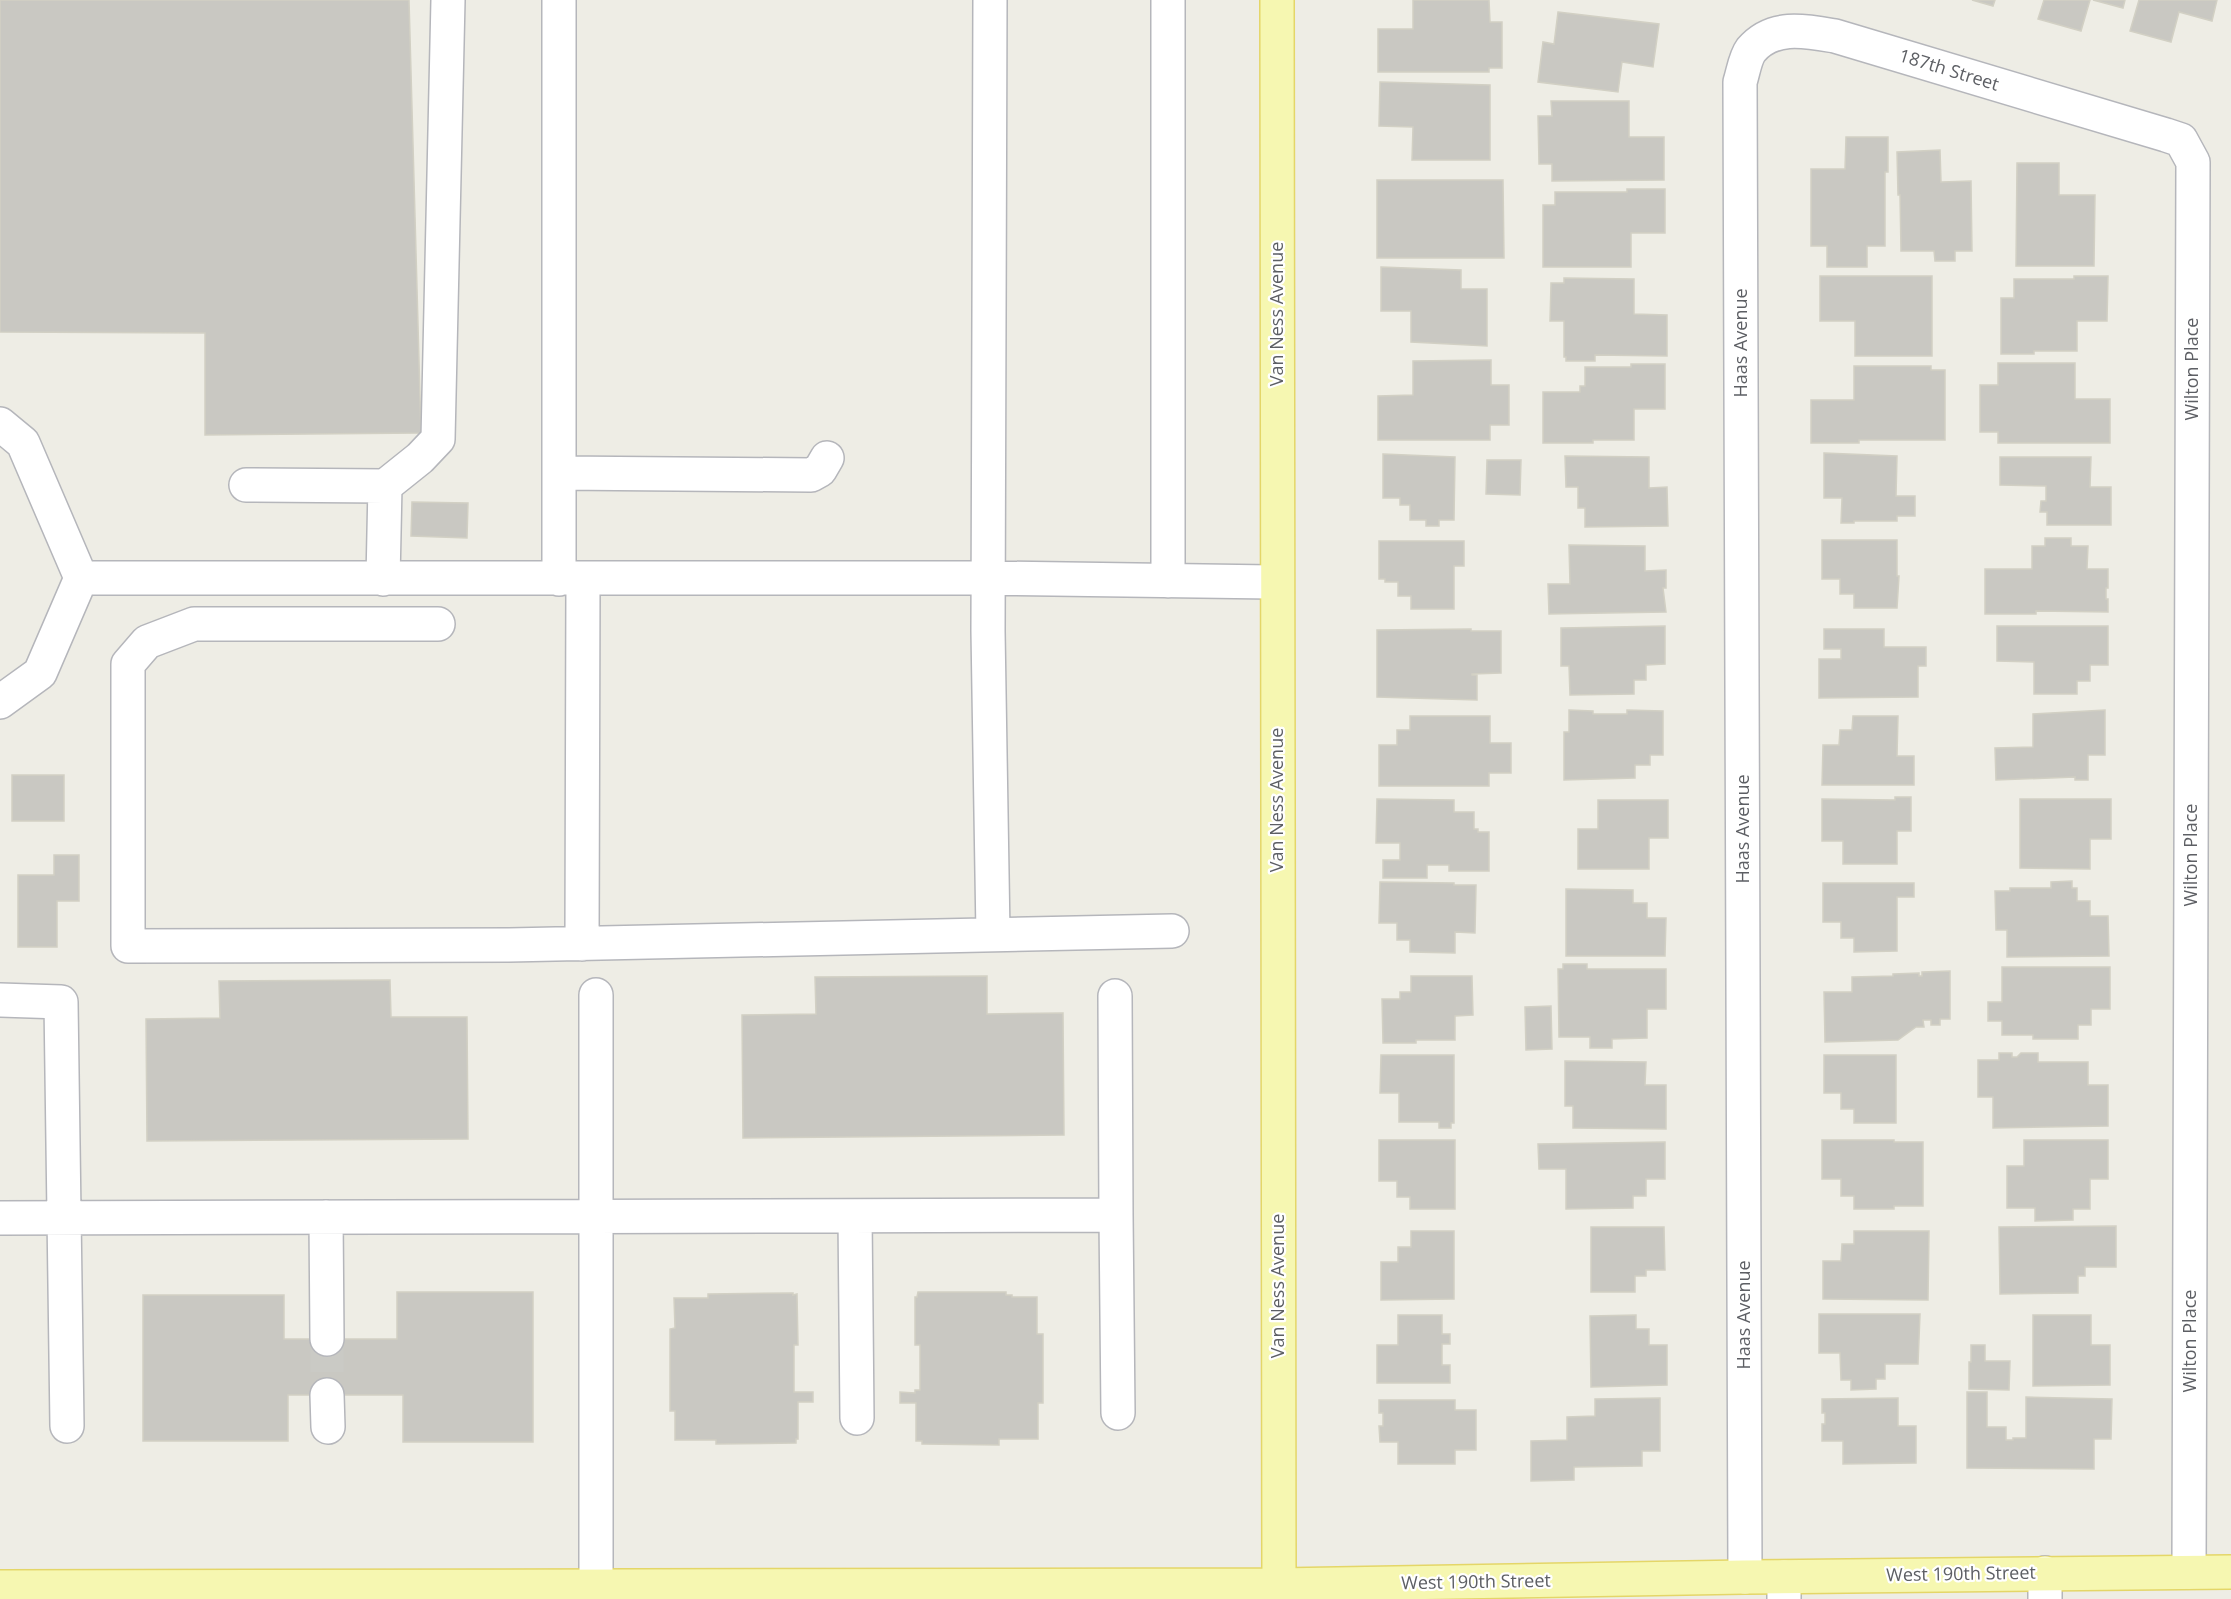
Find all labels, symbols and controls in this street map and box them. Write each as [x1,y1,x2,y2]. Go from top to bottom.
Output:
street label: 187th Street [1896,42,2002,96]
street label: Van Ness Avenue [1264,242,1288,386]
street label: Haas Avenue [1728,288,1752,398]
street label: Wilton Place [2179,318,2203,420]
street label: Van Ness Avenue [1264,728,1288,872]
street label: Haas Avenue [1730,774,1754,884]
street label: Wilton Place [2178,804,2202,906]
street label: Van Ness Avenue [1265,1214,1289,1358]
street label: Haas Avenue [1731,1260,1755,1370]
street label: Wilton Place [2177,1290,2201,1392]
street label: West 190th Street [1886,1560,2036,1586]
street label: West 190th Street [1401,1568,1551,1594]

